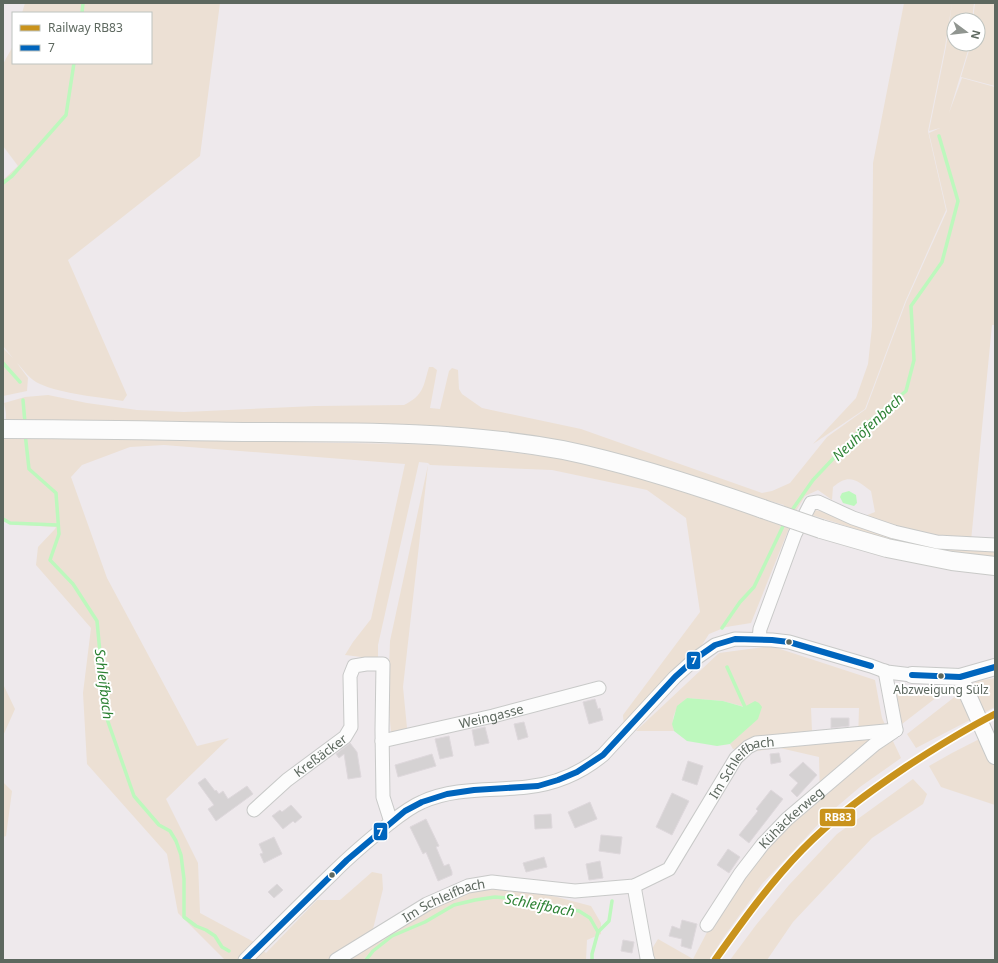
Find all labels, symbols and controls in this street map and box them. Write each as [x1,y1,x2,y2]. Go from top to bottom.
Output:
legend [12,12,152,64]
north arrow [946,12,986,52]
text: Railway RB83 [48,19,123,36]
text: N [968,28,985,41]
text: 7 [48,39,55,56]
water label: Neuhöfenbach [828,389,907,465]
unlabelled marker [784,637,794,647]
water label: Schleifbach [91,648,118,720]
line badge: 7 [686,651,701,670]
text: 7 [691,652,697,667]
marker: Abzweigung Sülz [936,671,946,681]
place label: Abzweigung Sülz [893,681,989,698]
street label: Weingasse [457,699,525,732]
street label: Kreßäcker [290,729,351,781]
street label: Im Schleifbach [705,732,775,802]
street label: Kühäckerweg [754,783,827,852]
line badge: RB83 [819,808,856,827]
text: RB83 [824,809,852,824]
line badge: 7 [373,822,388,841]
text: 7 [377,824,383,839]
unlabelled marker [327,870,337,880]
street label: Im Schleifbach [399,874,486,926]
water label: Schleifbach [504,888,577,921]

